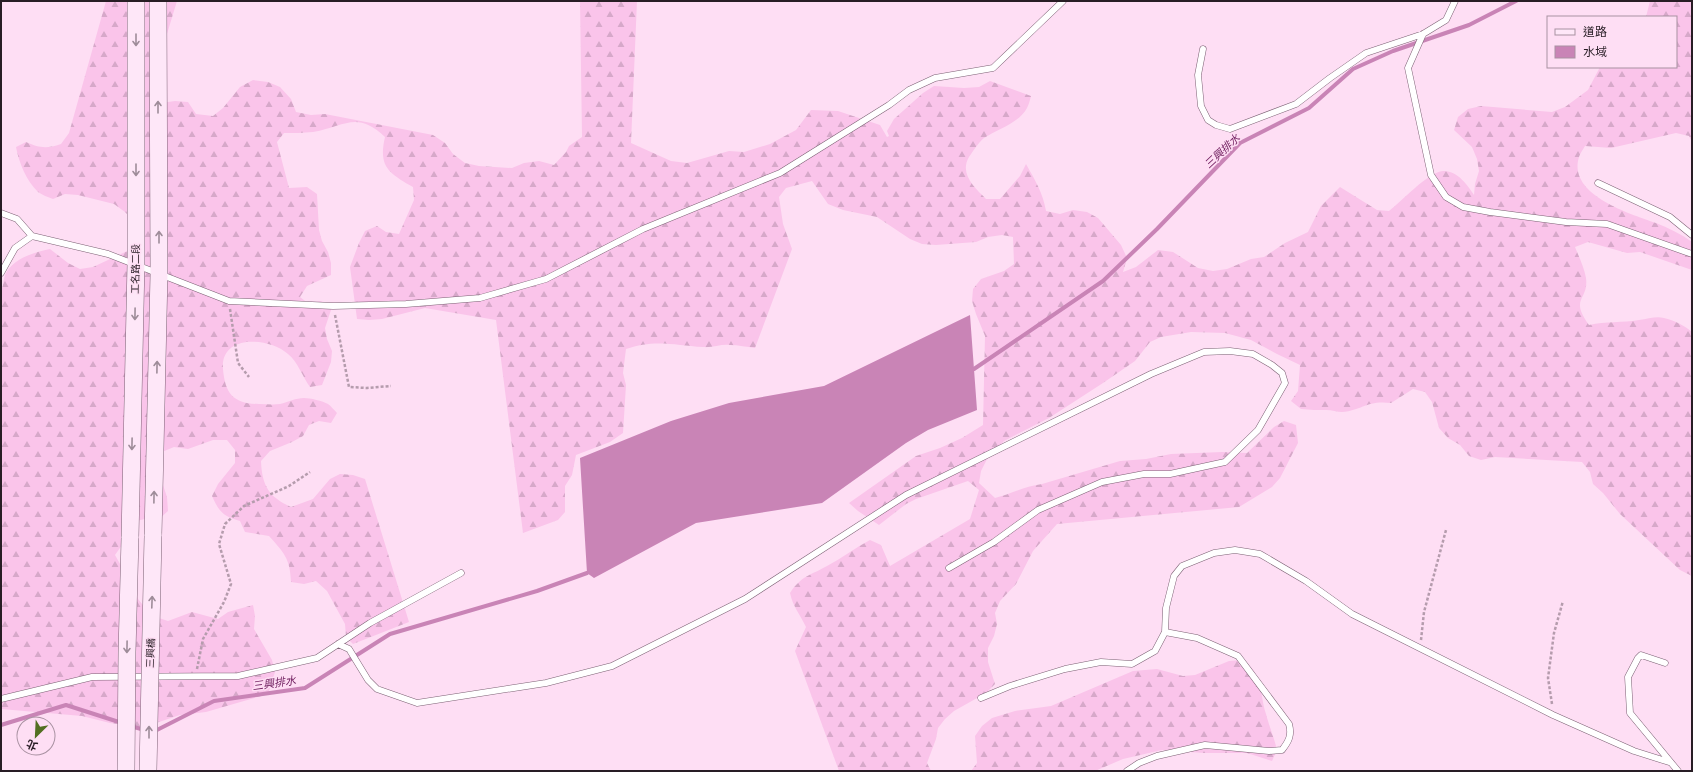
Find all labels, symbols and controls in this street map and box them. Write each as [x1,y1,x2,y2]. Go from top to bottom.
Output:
legend [1547,16,1677,68]
text: 道路 [1583,24,1607,39]
one-way arrow [132,33,140,46]
text: 水域 [1583,44,1607,59]
one-way arrow [154,101,162,114]
water label: 三興排水 [1201,130,1244,171]
one-way arrow [132,163,140,176]
one-way arrow [155,231,163,244]
street label: 工名路二段 [129,244,142,294]
one-way arrow [131,307,138,320]
one-way arrow [153,361,161,374]
one-way arrow [128,437,136,450]
one-way arrow [150,491,158,504]
one-way arrow [148,596,155,609]
street label: 三興橋 [143,638,158,668]
one-way arrow [123,640,131,653]
water label: 三興排水 [251,673,298,693]
north arrow [16,716,56,756]
one-way arrow [145,726,153,739]
text: 北 [24,737,40,754]

